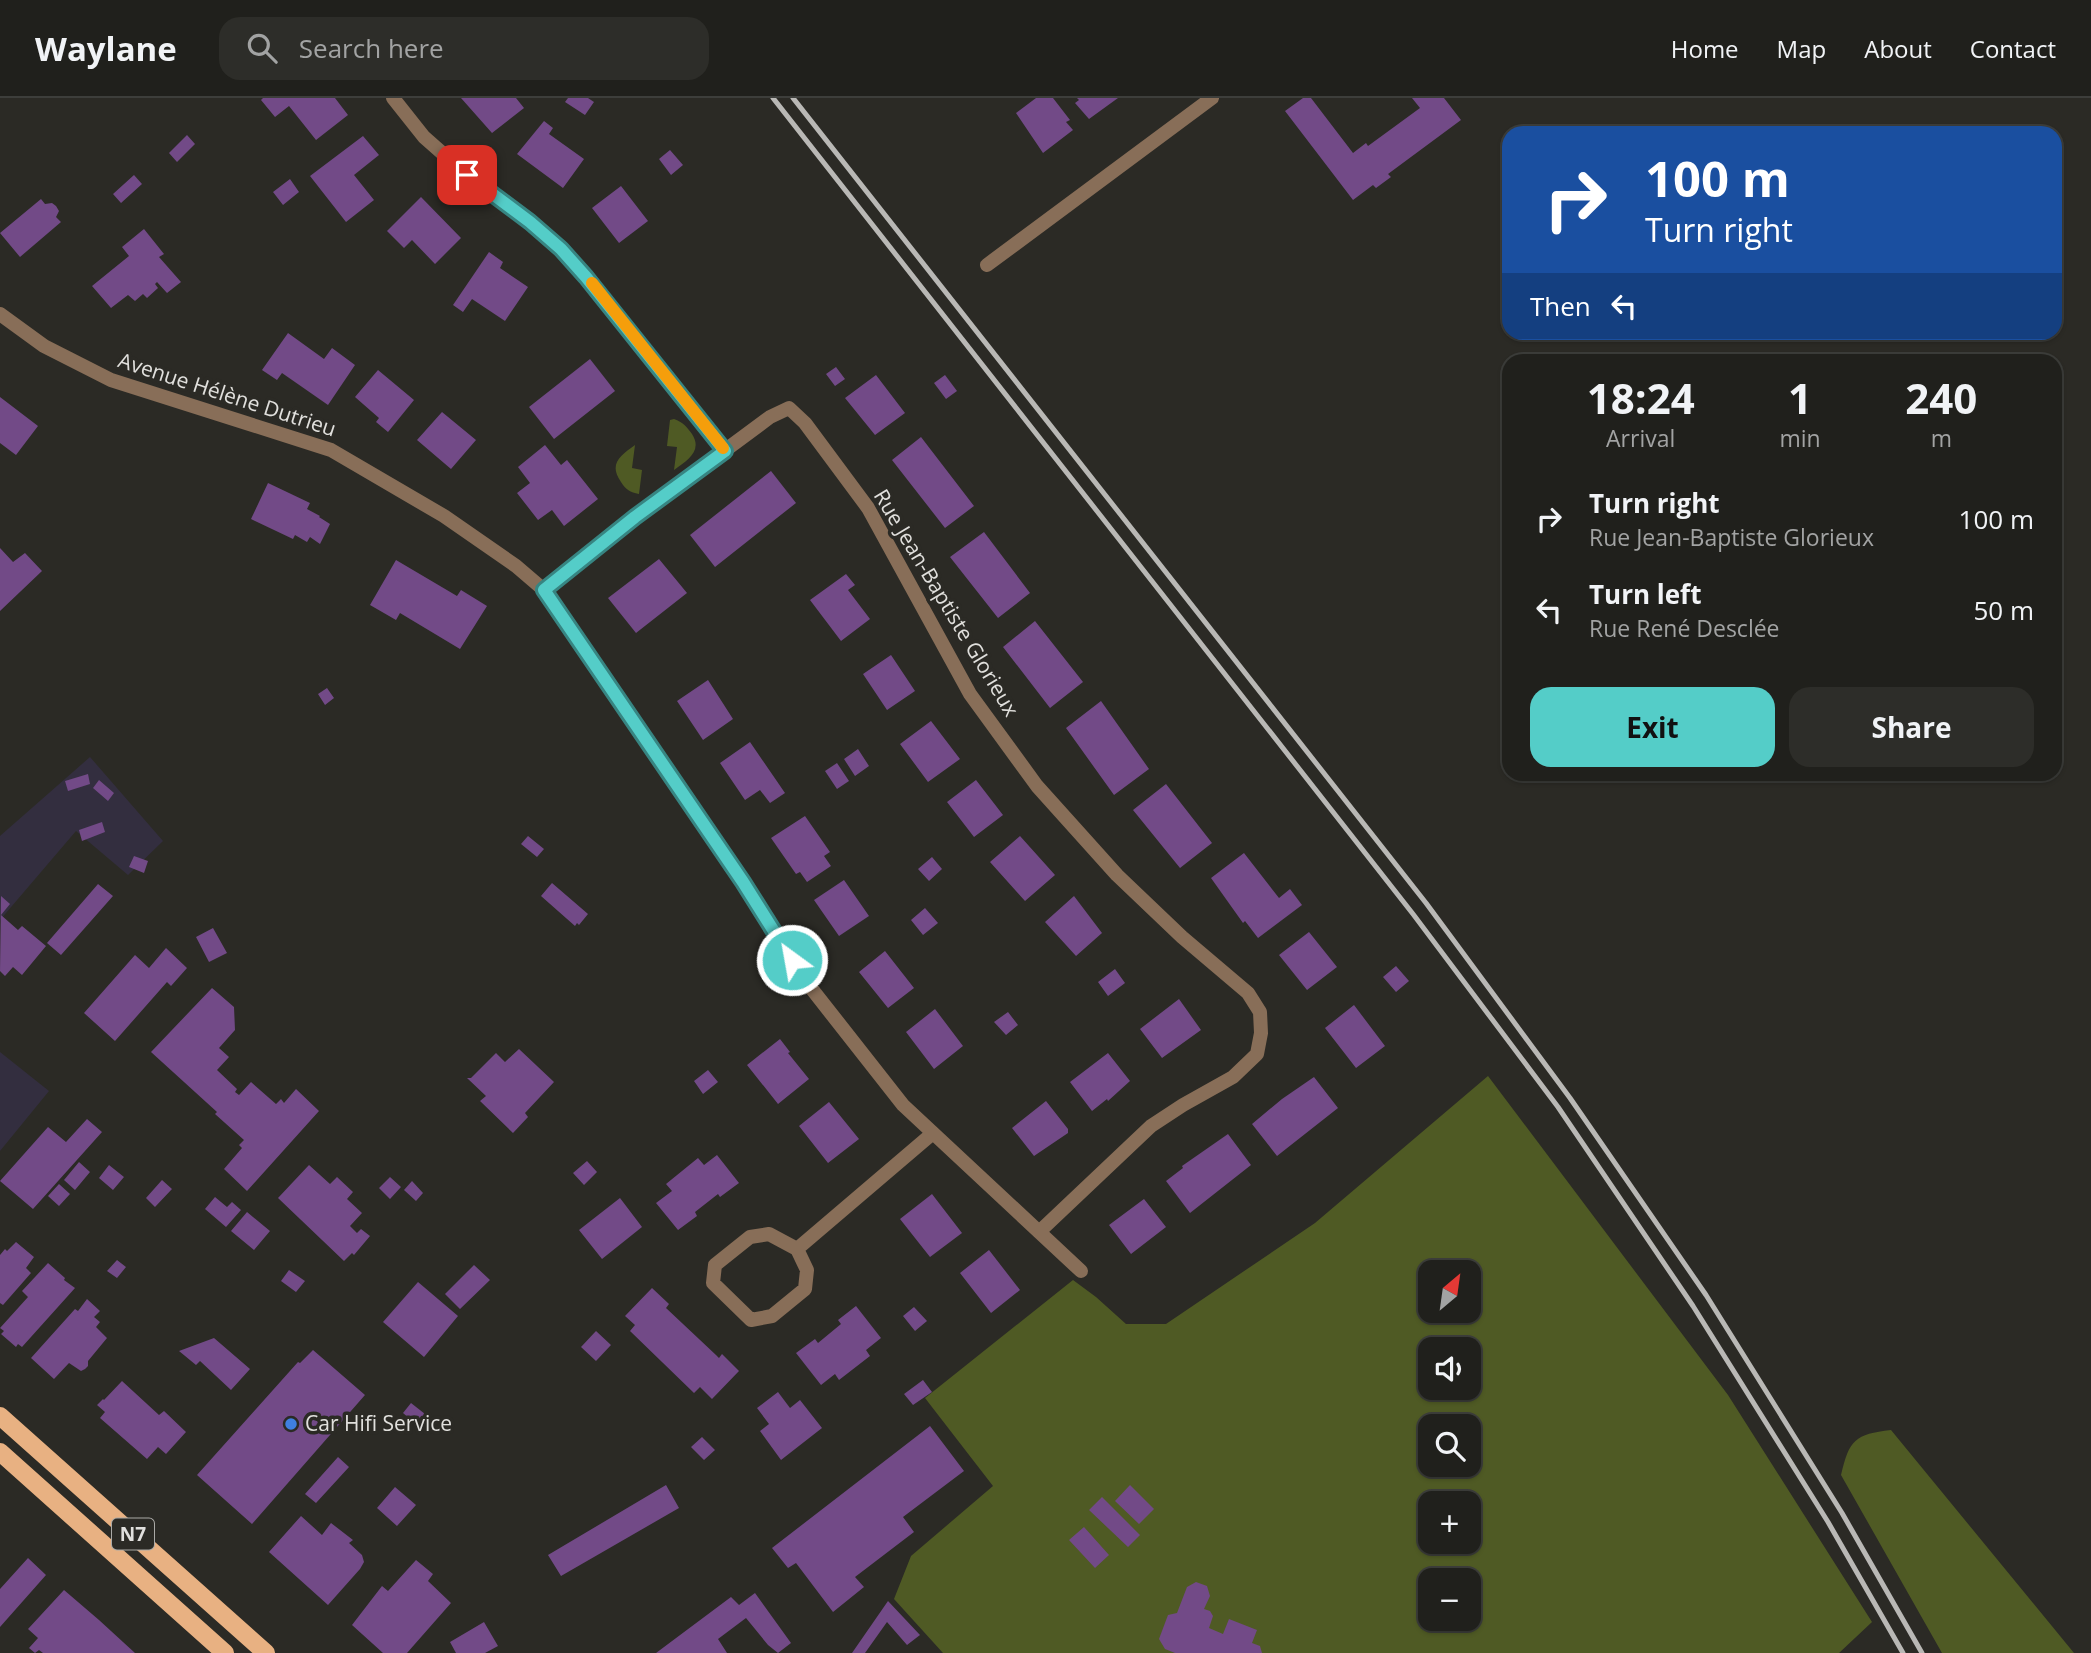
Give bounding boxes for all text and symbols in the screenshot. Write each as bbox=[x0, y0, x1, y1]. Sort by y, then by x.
search box bbox=[219, 17, 709, 80]
text: Waylane bbox=[35, 26, 177, 71]
icon: search bbox=[243, 29, 281, 67]
text: Search here bbox=[299, 30, 444, 66]
text: Home bbox=[1671, 32, 1739, 65]
text: Map bbox=[1777, 32, 1826, 65]
text: About bbox=[1864, 32, 1932, 65]
text: Contact bbox=[1970, 32, 2056, 65]
pin bbox=[437, 145, 497, 205]
text: 100 m bbox=[1645, 145, 1790, 211]
icon: right bbox=[1530, 154, 1621, 245]
icon: arrive bbox=[448, 156, 486, 194]
text: Turn right bbox=[1645, 208, 1793, 251]
icon: left bbox=[1605, 287, 1643, 325]
text: Then bbox=[1530, 288, 1591, 324]
street label: Avenue Hélène Dutrieu bbox=[115, 346, 340, 442]
text: 18:24 bbox=[1587, 369, 1695, 426]
text: 1 bbox=[1788, 369, 1812, 426]
text: 240 bbox=[1905, 369, 1977, 426]
text: Arrival bbox=[1606, 422, 1675, 454]
text: min bbox=[1779, 422, 1821, 454]
text: m bbox=[1931, 422, 1952, 454]
street label: Rue Jean-Baptiste Glorieux bbox=[868, 484, 1026, 721]
text: Turn right bbox=[1589, 485, 1720, 521]
icon: right bbox=[1530, 500, 1568, 538]
text: 100 m bbox=[1959, 501, 2034, 537]
text: Rue Jean-Baptiste Glorieux bbox=[1589, 521, 1874, 553]
text: Turn left bbox=[1589, 576, 1701, 612]
icon: left bbox=[1530, 591, 1568, 629]
text: 50 m bbox=[1973, 592, 2034, 628]
text: Rue René Desclée bbox=[1589, 612, 1780, 644]
button: Exit bbox=[1530, 687, 1775, 767]
button: Share bbox=[1789, 687, 2034, 767]
position arrow bbox=[755, 923, 829, 997]
north arrow bbox=[1418, 1260, 1480, 1323]
map controls bbox=[1418, 1260, 1481, 1631]
button: sound bbox=[1418, 1337, 1481, 1400]
place label: Car Hifi Service bbox=[305, 1409, 452, 1437]
button: search bbox=[1418, 1414, 1481, 1477]
marker: Car Hifi Service bbox=[283, 1416, 299, 1432]
button: + bbox=[1418, 1491, 1481, 1554]
road number: N7 bbox=[112, 1518, 154, 1550]
button: − bbox=[1418, 1568, 1481, 1631]

